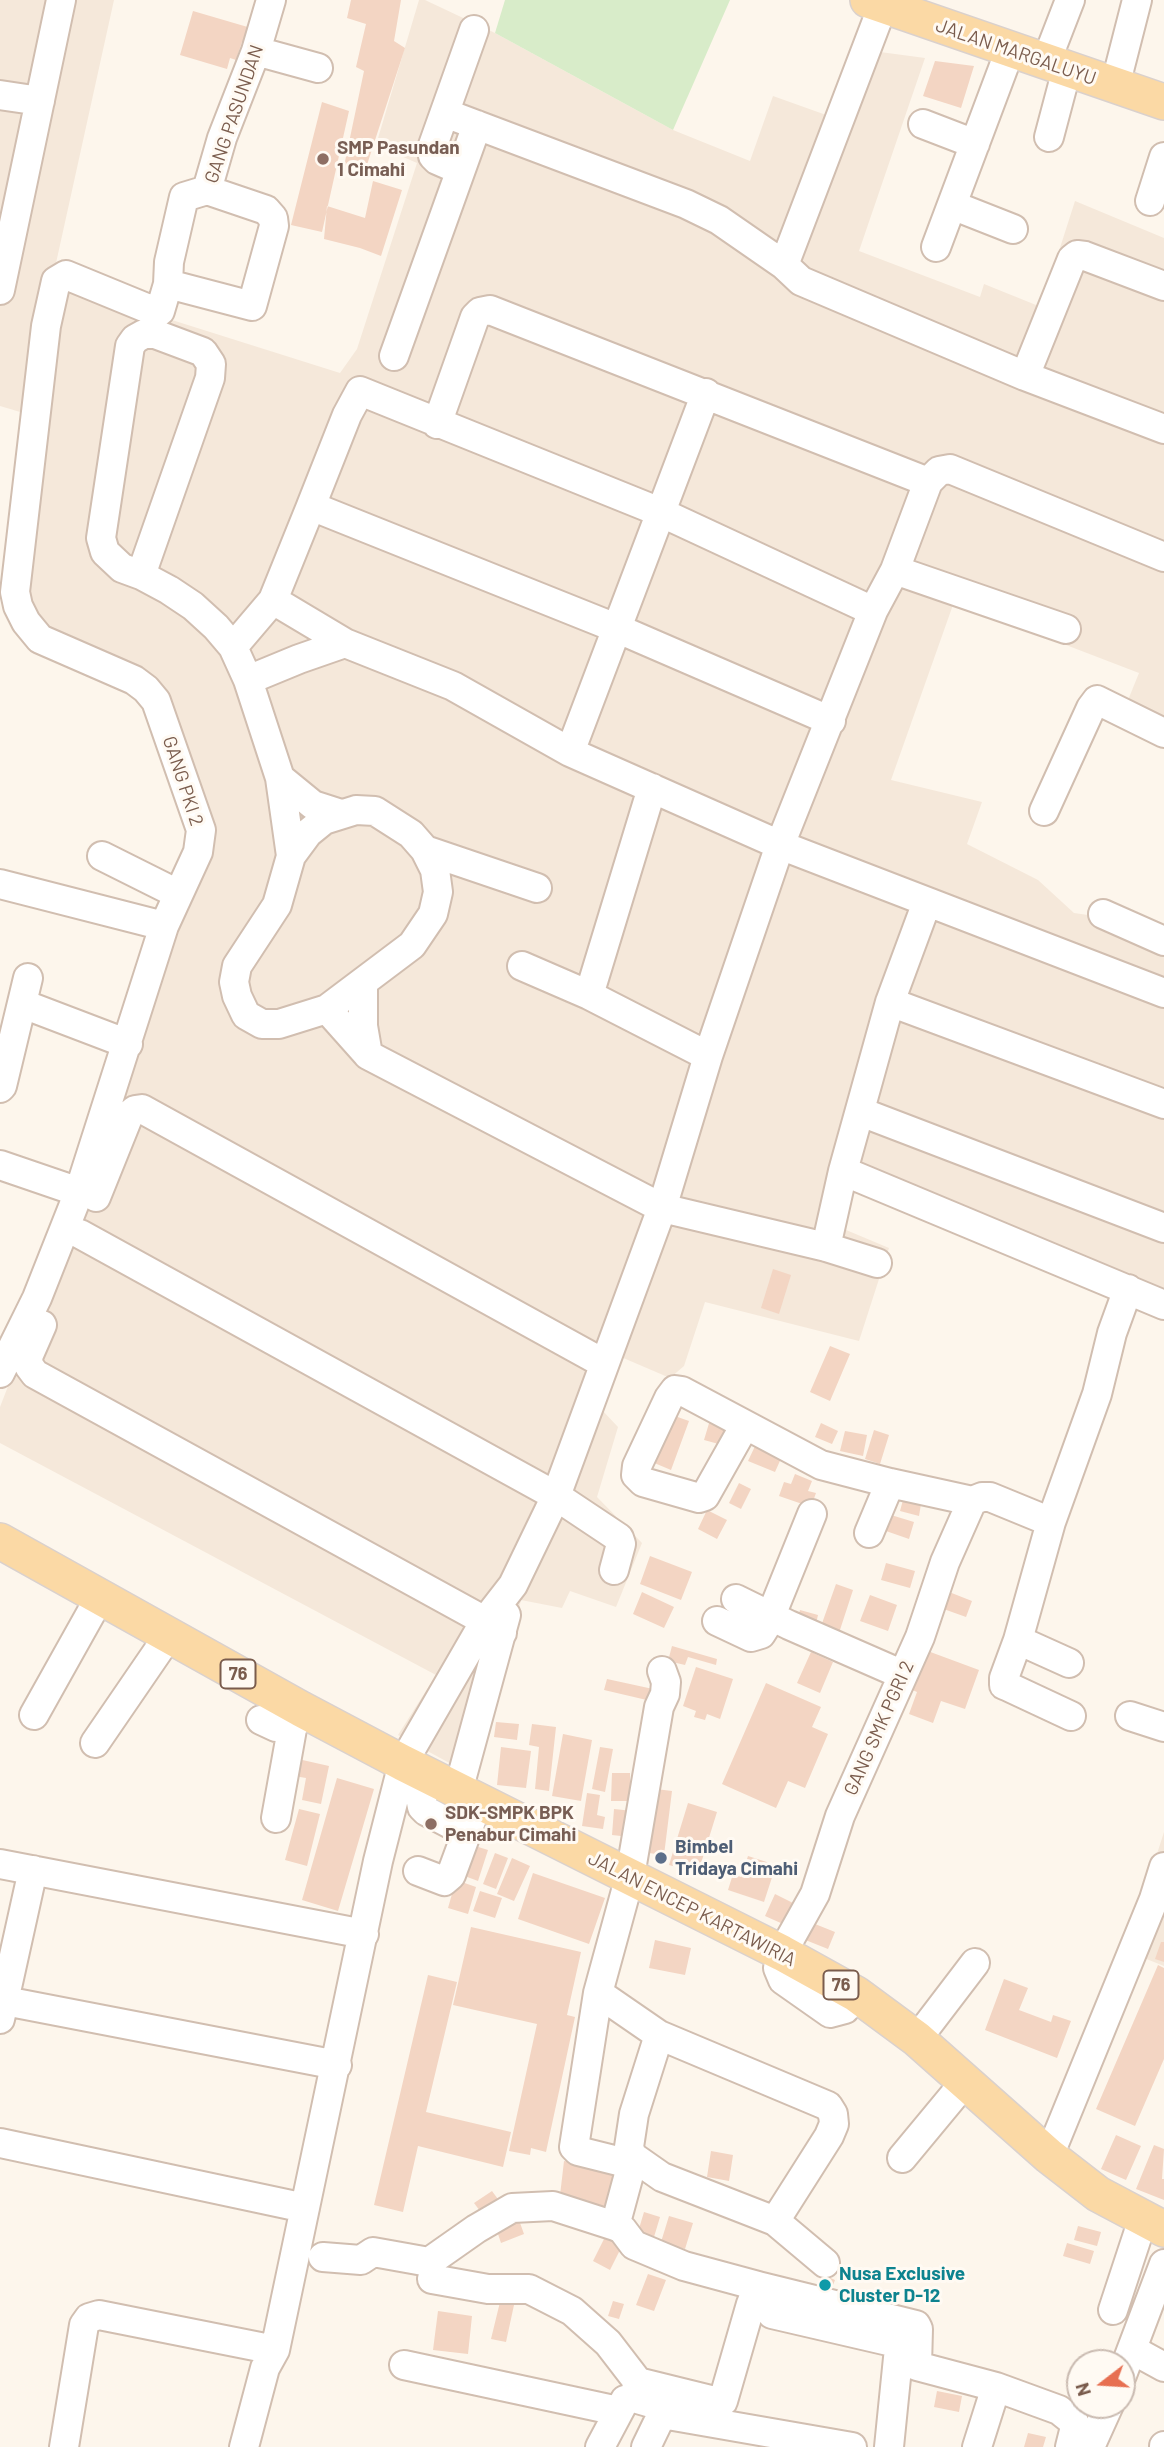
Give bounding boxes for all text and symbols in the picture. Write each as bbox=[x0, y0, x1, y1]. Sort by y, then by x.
street label: JALAN MARGALUYU bbox=[933, 14, 1099, 90]
street label: GANG PASUNDAN bbox=[200, 42, 268, 186]
place label: SMP Pasundan 1 Cimahi bbox=[337, 137, 460, 181]
marker: SMP Pasundan 1 Cimahi bbox=[315, 151, 331, 167]
street label: GANG PKI 2 bbox=[158, 733, 208, 829]
street label: GANG SMK PGRI 2 bbox=[839, 1657, 919, 1799]
road number: 76 bbox=[220, 1660, 256, 1688]
place label: SDK-SMPK BPK Penabur Cimahi bbox=[445, 1802, 576, 1846]
marker: SDK-SMPK BPK Penabur Cimahi bbox=[423, 1816, 439, 1832]
place label: Bimbel Tridaya Cimahi bbox=[675, 1836, 798, 1880]
street label: JALAN ENCEP KARTAWIRIA bbox=[584, 1847, 800, 1971]
marker: Bimbel Tridaya Cimahi bbox=[653, 1850, 669, 1866]
road number: 76 bbox=[824, 1970, 858, 1999]
place label: Nusa Exclusive Cluster D-12 bbox=[839, 2263, 965, 2307]
marker: Nusa Exclusive Cluster D-12 bbox=[817, 2277, 833, 2293]
north arrow bbox=[1066, 2349, 1136, 2419]
text: N bbox=[1070, 2380, 1095, 2399]

